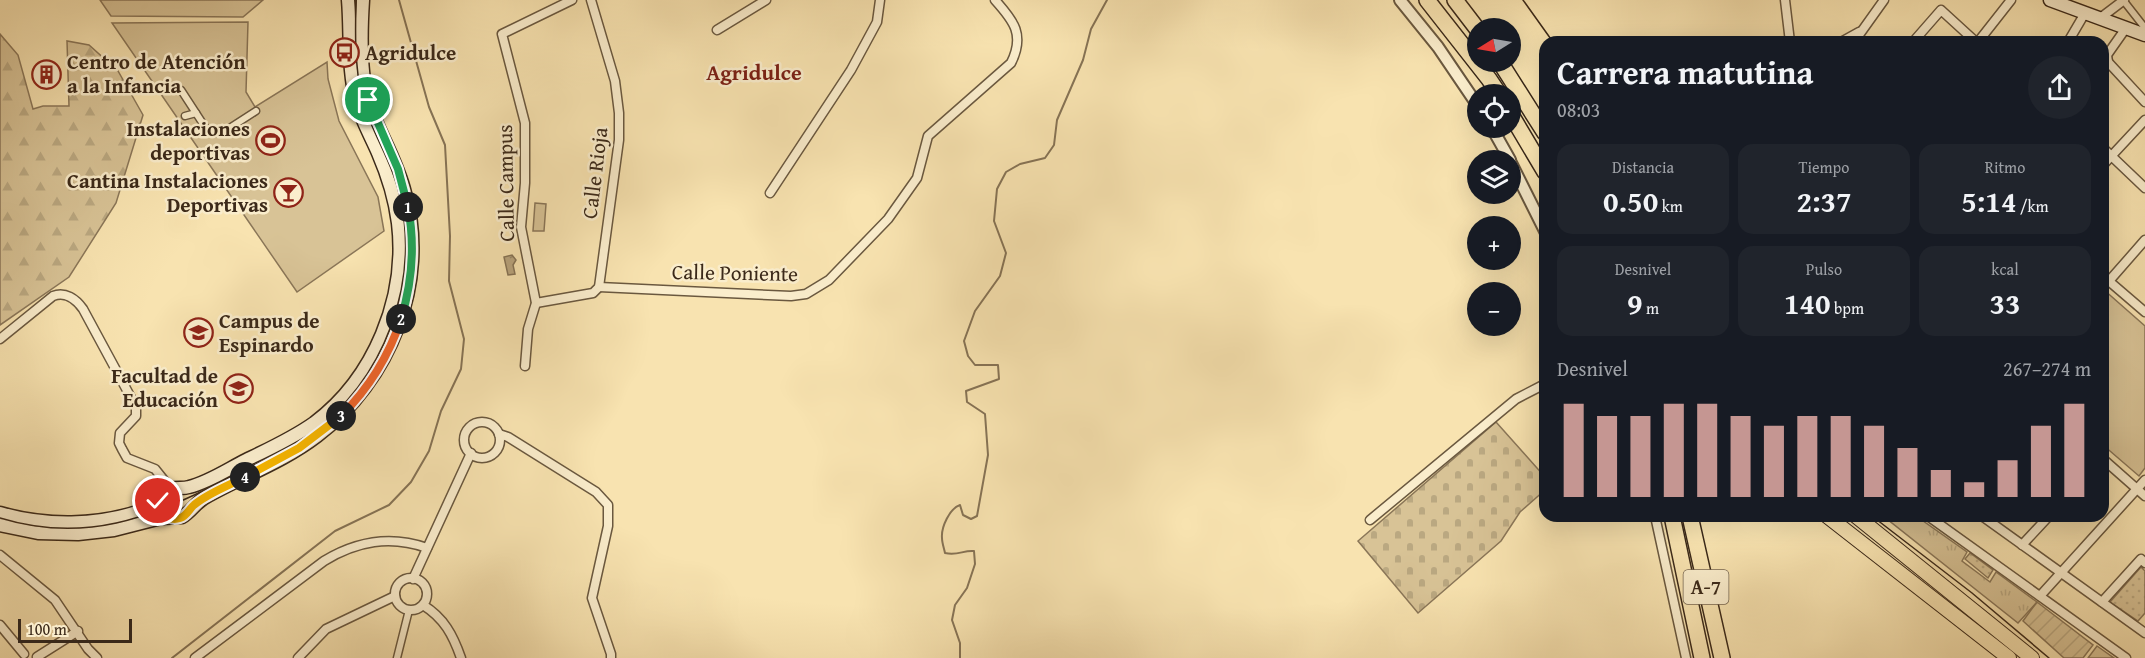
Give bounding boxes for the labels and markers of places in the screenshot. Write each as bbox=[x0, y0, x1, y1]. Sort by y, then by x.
bus stop icon: Agridulce bbox=[328, 37, 360, 69]
place label: Agridulce bbox=[365, 37, 456, 68]
place label: Centro de Atención a la Infancia bbox=[67, 46, 246, 101]
building icon: Centro de Atención a la Infancia bbox=[30, 58, 62, 90]
pin bbox=[342, 74, 393, 125]
place label: Instalaciones deportivas bbox=[126, 113, 250, 168]
sports icon: Instalaciones deportivas bbox=[255, 125, 287, 157]
place label: Cantina Instalaciones Deportivas bbox=[67, 165, 268, 220]
bar icon: Cantina Instalaciones Deportivas bbox=[273, 177, 305, 209]
pin: 1 bbox=[393, 192, 423, 222]
pin: 2 bbox=[386, 304, 416, 334]
place label: Campus de Espinardo bbox=[219, 305, 320, 360]
school or university icon: Campus de Espinardo bbox=[182, 317, 214, 349]
place label: Facultad de Educación bbox=[111, 360, 219, 415]
school or university icon: Facultad de Educación bbox=[223, 372, 255, 404]
pin: 3 bbox=[326, 401, 356, 431]
pin: 4 bbox=[230, 462, 260, 492]
pin bbox=[132, 475, 183, 526]

